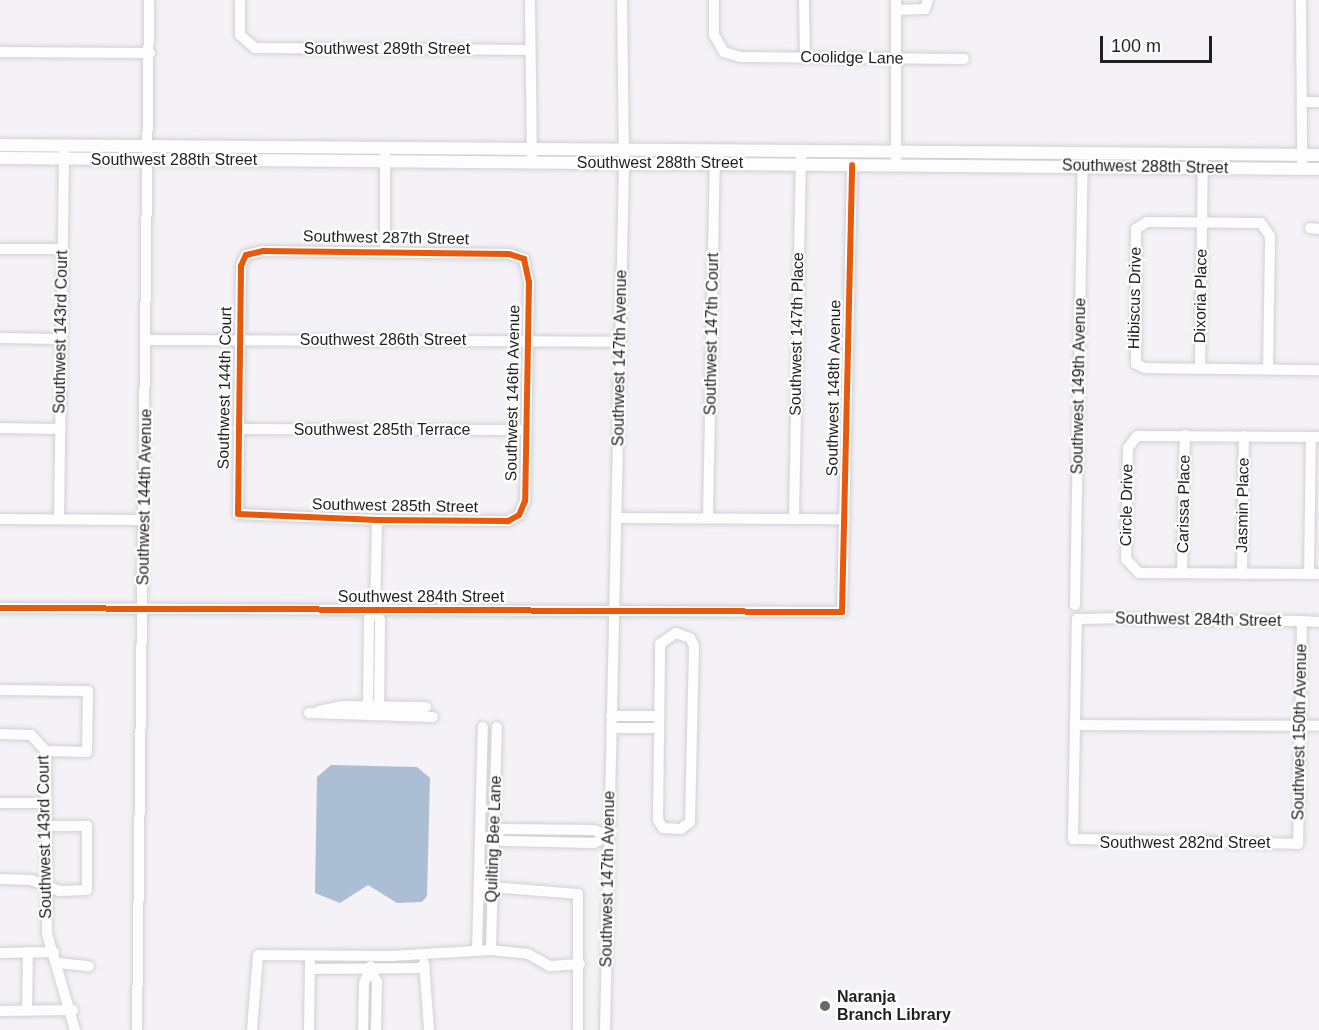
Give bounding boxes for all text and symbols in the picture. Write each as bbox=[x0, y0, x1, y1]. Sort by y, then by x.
scale bar bbox=[1103, 24, 1216, 62]
text: 100 m bbox=[1111, 36, 1161, 56]
street label: Southwest 289th Street bbox=[304, 39, 470, 59]
street label: Coolidge Lane bbox=[800, 48, 904, 68]
street label: Southwest 288th Street bbox=[91, 150, 257, 170]
street label: Southwest 288th Street bbox=[577, 153, 743, 173]
street label: Southwest 288th Street bbox=[1062, 156, 1228, 178]
street label: Southwest 287th Street bbox=[303, 227, 469, 249]
street label: Hibiscus Drive bbox=[1125, 247, 1145, 349]
street label: Dixoria Place bbox=[1191, 249, 1211, 343]
street label: Southwest 143rd Court bbox=[50, 250, 72, 414]
street label: Southwest 147th Court bbox=[701, 252, 723, 416]
street label: Southwest 147th Place bbox=[786, 252, 808, 416]
street label: Southwest 147th Avenue bbox=[609, 269, 631, 447]
street label: Southwest 149th Avenue bbox=[1068, 297, 1090, 475]
street label: Southwest 148th Avenue bbox=[823, 299, 845, 477]
street label: Southwest 146th Avenue bbox=[502, 304, 524, 482]
street label: Southwest 144th Court bbox=[214, 306, 236, 470]
street label: Southwest 286th Street bbox=[300, 330, 466, 350]
street label: Southwest 144th Avenue bbox=[134, 408, 156, 586]
street label: Southwest 285th Terrace bbox=[294, 420, 470, 440]
street label: Carissa Place bbox=[1174, 454, 1194, 554]
street label: Jasmin Place bbox=[1233, 457, 1253, 553]
street label: Circle Drive bbox=[1117, 464, 1137, 546]
street label: Southwest 285th Street bbox=[312, 495, 478, 517]
street label: Southwest 284th Street bbox=[338, 587, 504, 607]
street label: Southwest 284th Street bbox=[1115, 609, 1281, 631]
street label: Southwest 150th Avenue bbox=[1289, 643, 1311, 821]
street label: Southwest 143rd Court bbox=[34, 755, 56, 919]
street label: Quilting Bee Lane bbox=[482, 775, 506, 903]
street label: Southwest 147th Avenue bbox=[597, 790, 619, 968]
street label: Southwest 282nd Street bbox=[1100, 833, 1270, 853]
place label: Naranja Branch Library bbox=[837, 987, 951, 1025]
marker: Naranja Branch Library bbox=[818, 999, 832, 1013]

